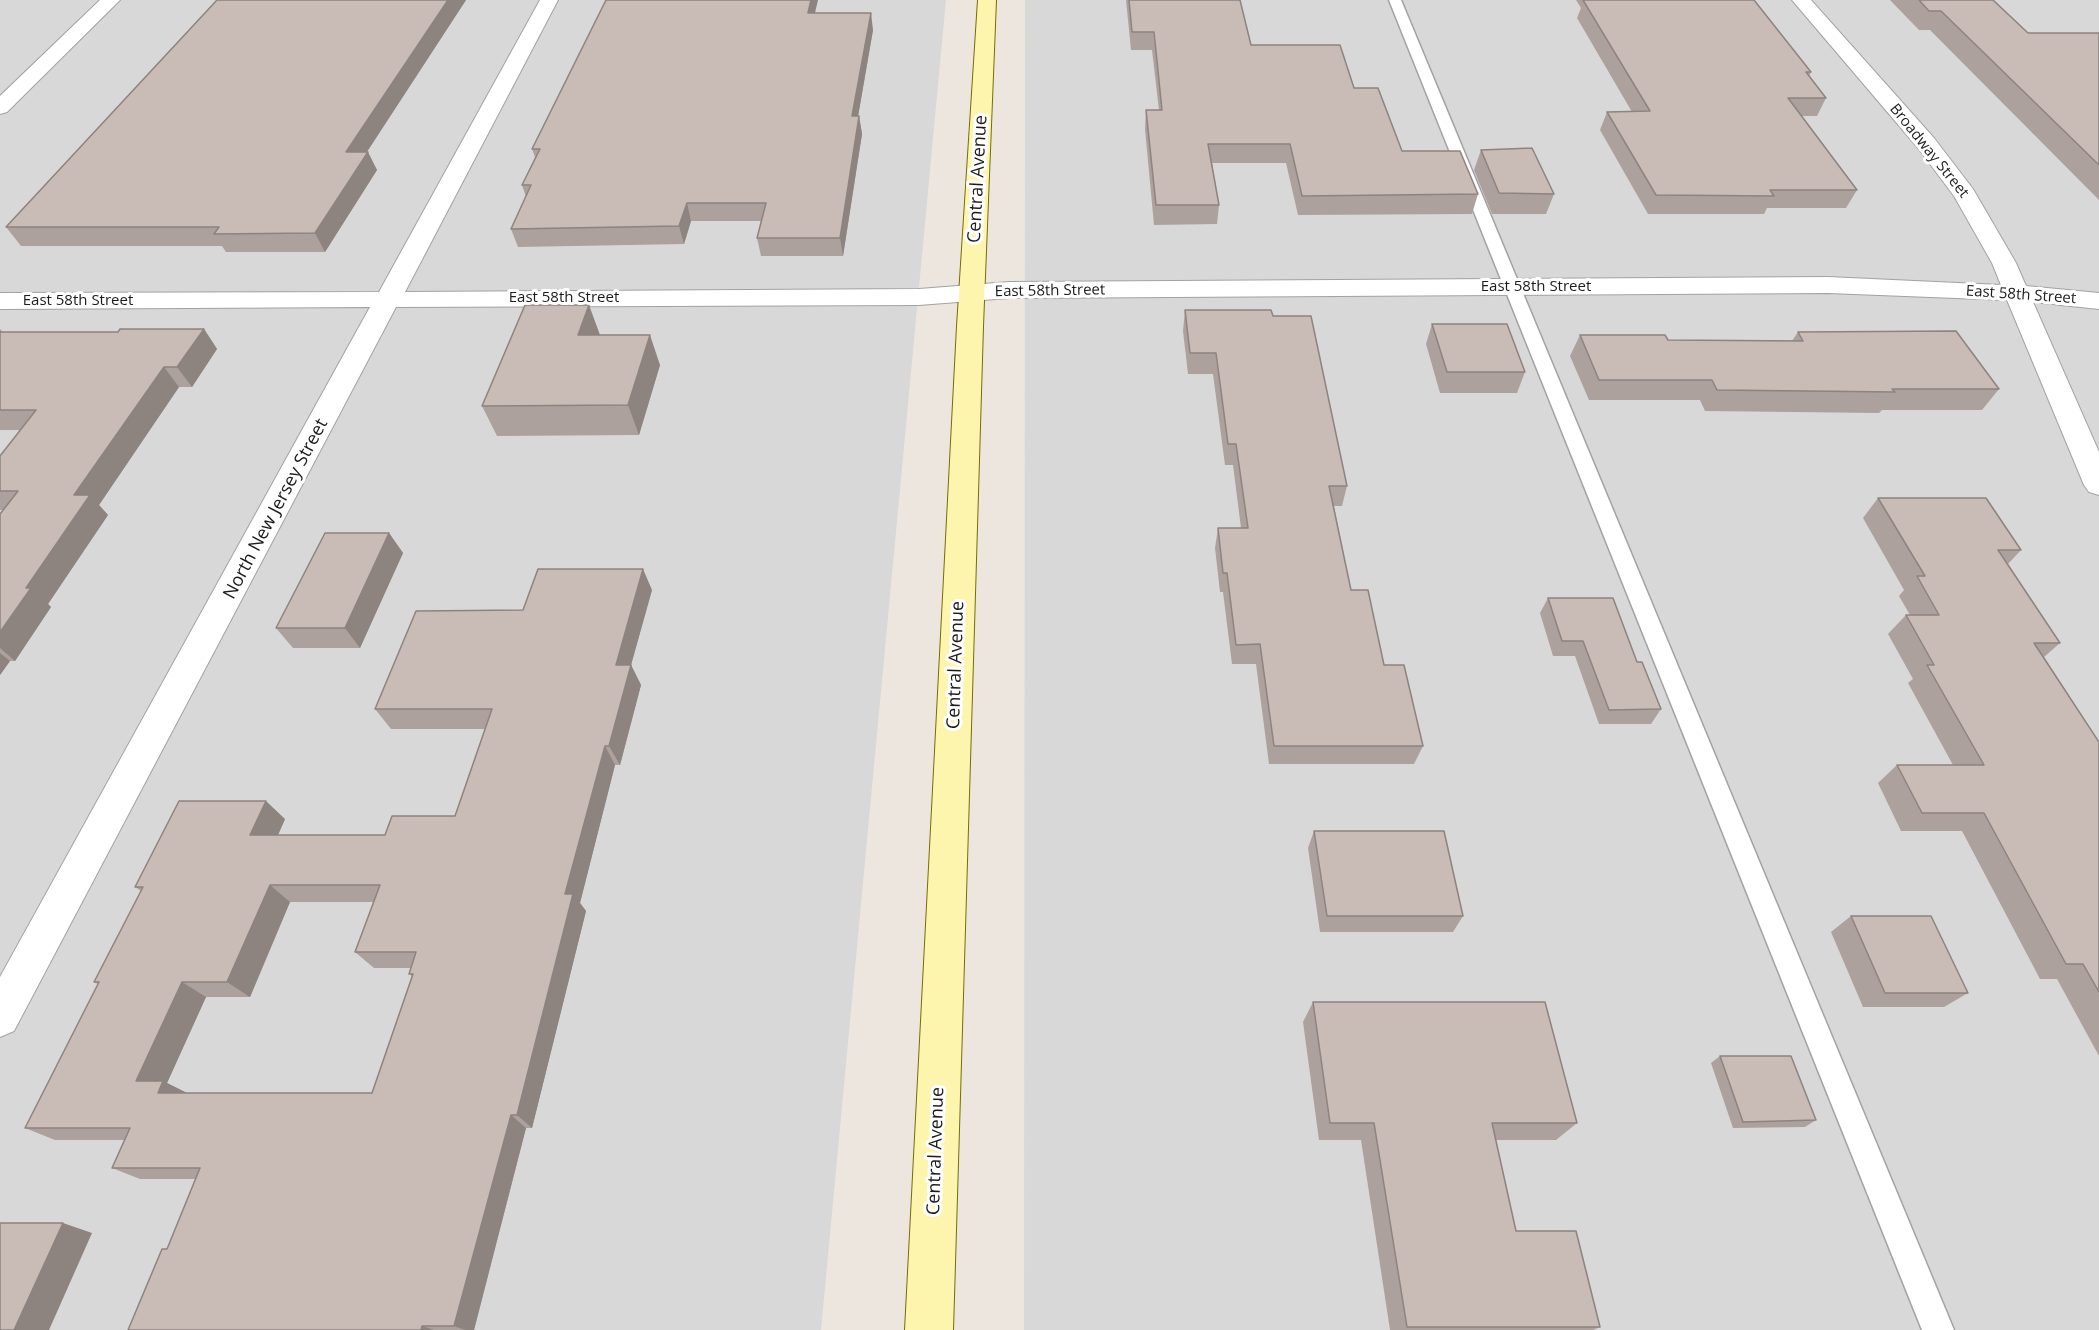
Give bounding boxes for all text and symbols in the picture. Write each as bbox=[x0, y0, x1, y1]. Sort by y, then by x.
street label: Broadway Street bbox=[1886, 100, 1972, 202]
street label: Central Avenue bbox=[964, 114, 992, 244]
street label: East 58th Street bbox=[1481, 278, 1591, 296]
street label: East 58th Street bbox=[995, 281, 1105, 301]
street label: East 58th Street bbox=[1965, 282, 2077, 308]
street label: East 58th Street bbox=[509, 289, 619, 307]
street label: East 58th Street bbox=[23, 292, 133, 310]
street label: North New Jersey Street bbox=[219, 415, 333, 603]
street label: Central Avenue bbox=[943, 601, 969, 729]
street label: Central Avenue bbox=[923, 1087, 949, 1215]

